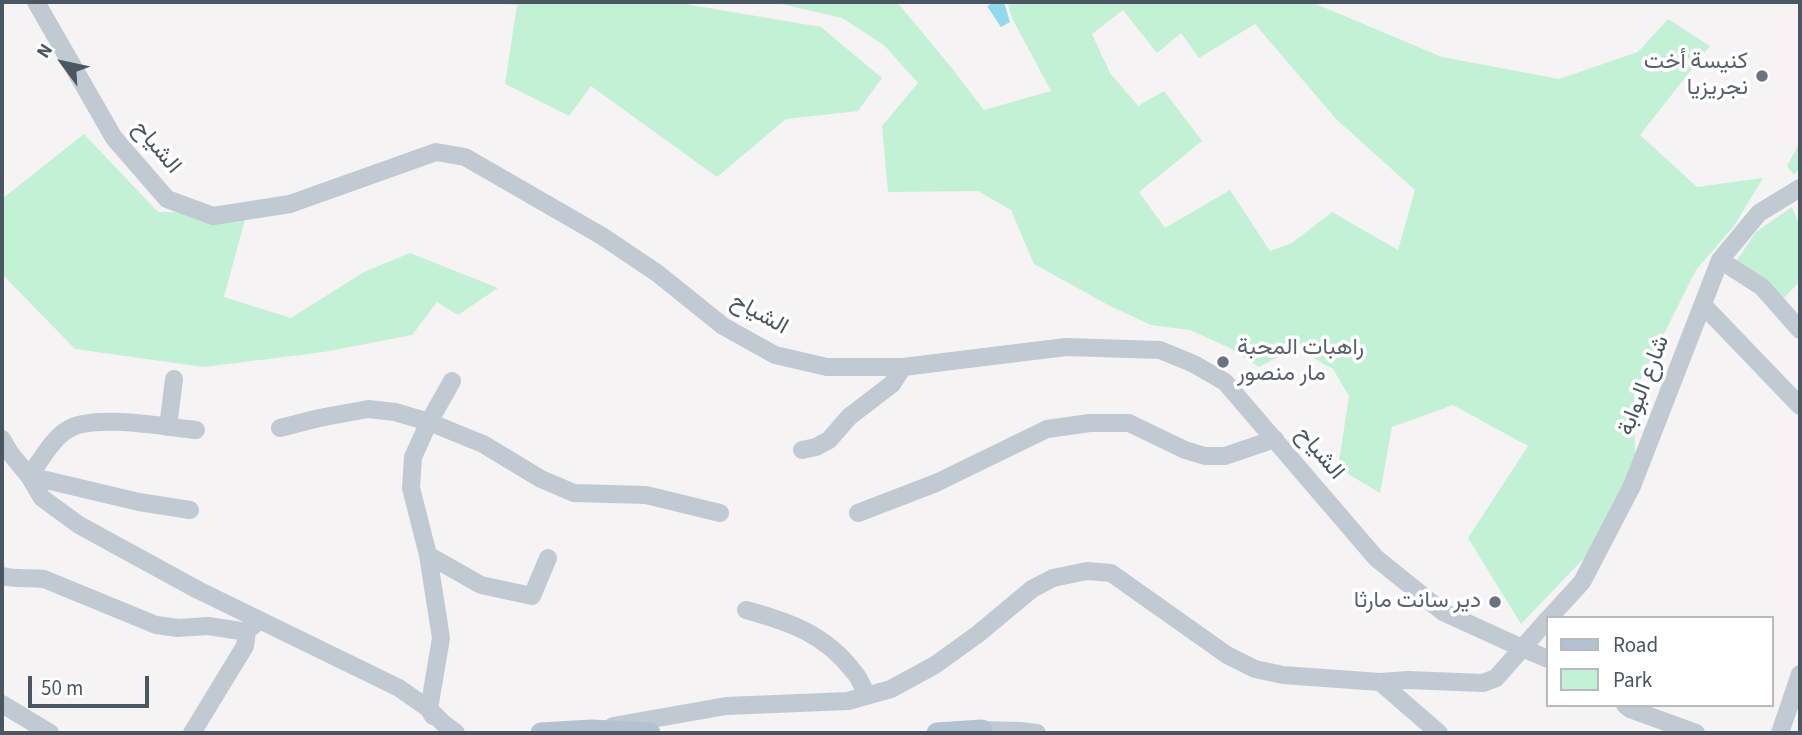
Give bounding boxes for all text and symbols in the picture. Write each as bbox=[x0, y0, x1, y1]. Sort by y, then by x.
north arrow bbox=[28, 28, 98, 98]
text: N bbox=[30, 39, 60, 64]
place label: كنيسة أخت نجريزيا bbox=[1644, 49, 1748, 103]
marker: كنيسة أخت نجريزيا bbox=[1754, 68, 1770, 84]
street label: الشياح bbox=[126, 116, 186, 180]
street label: الشياح bbox=[726, 288, 792, 342]
street label: شارع البوابة bbox=[1613, 332, 1677, 440]
place label: راهبات المحبة مار منصور bbox=[1237, 335, 1364, 389]
marker: راهبات المحبة مار منصور bbox=[1215, 354, 1231, 370]
street label: الشياح bbox=[1289, 422, 1349, 486]
place label: دير سانت مارثا bbox=[1354, 588, 1481, 616]
marker: دير سانت مارثا bbox=[1487, 594, 1503, 610]
legend bbox=[1546, 616, 1774, 707]
text: Road bbox=[1613, 630, 1658, 660]
scale bar bbox=[32, 662, 152, 706]
text: Park bbox=[1613, 665, 1652, 695]
text: 50 m bbox=[41, 673, 83, 703]

